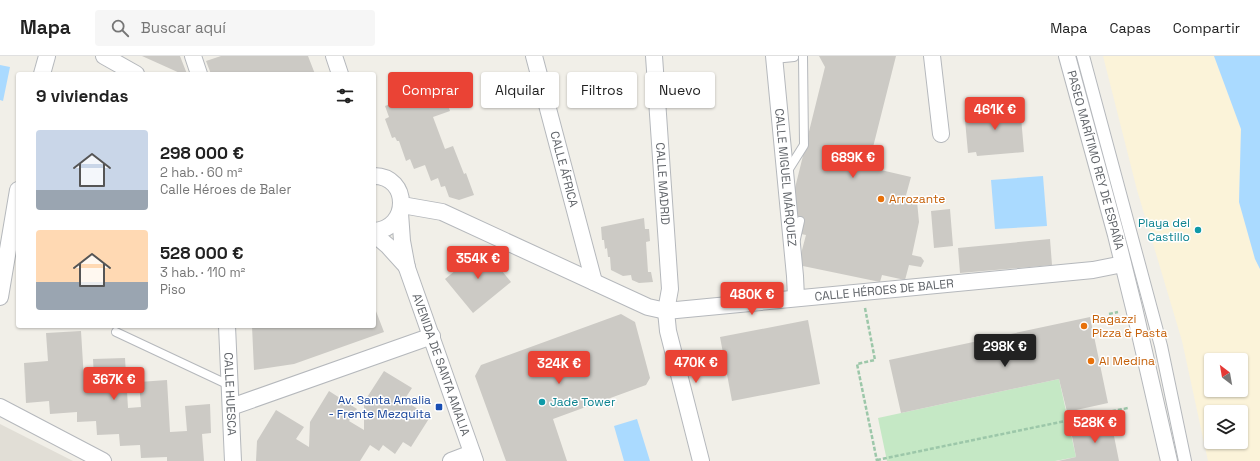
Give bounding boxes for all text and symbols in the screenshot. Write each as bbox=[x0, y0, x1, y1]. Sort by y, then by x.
search box bbox=[95, 10, 375, 46]
text: Mapa bbox=[20, 15, 71, 40]
icon: search bbox=[109, 17, 131, 39]
text: Buscar aquí bbox=[141, 18, 226, 37]
text: Mapa bbox=[1050, 19, 1087, 37]
text: Capas bbox=[1109, 19, 1151, 37]
text: Compartir bbox=[1173, 19, 1240, 37]
street label: PASEO MARÍTIMO REY DE ESPAÑA bbox=[1063, 69, 1128, 252]
chip: Comprar bbox=[388, 72, 473, 108]
chip: Alquilar bbox=[481, 72, 559, 108]
chip: Filtros bbox=[567, 72, 637, 108]
chip: Nuevo bbox=[645, 72, 715, 108]
text: 9 viviendas bbox=[36, 85, 128, 107]
icon: filters bbox=[334, 85, 356, 107]
pin: 461K € bbox=[962, 97, 1028, 131]
text: 461K € bbox=[974, 101, 1016, 118]
street label: CALLE MIGUEL MÁRQUEZ bbox=[771, 108, 800, 247]
street label: CALLE ÁFRICA bbox=[546, 129, 582, 209]
text: 298 000 € bbox=[160, 142, 244, 164]
street label: CALLE MADRID bbox=[652, 142, 674, 225]
pin: 689K € bbox=[820, 145, 886, 179]
icon: home bbox=[68, 146, 116, 194]
text: 689K € bbox=[831, 149, 875, 166]
text: 2 hab. · 60 m² bbox=[160, 164, 242, 181]
text: Calle Héroes de Baler bbox=[160, 181, 291, 198]
place label: Arrozante bbox=[889, 191, 945, 207]
marker: Arrozante bbox=[876, 194, 886, 204]
place label: Playa del Castillo bbox=[1138, 215, 1190, 245]
marker: Playa del Castillo bbox=[1193, 225, 1203, 235]
text: 528 000 € bbox=[160, 242, 244, 264]
icon: home bbox=[68, 246, 116, 294]
pin: 354K € bbox=[445, 246, 511, 280]
text: 354K € bbox=[456, 250, 500, 267]
text: 3 hab. · 110 m² bbox=[160, 264, 245, 281]
street label: CALLE HÉROES DE BALER bbox=[814, 275, 954, 305]
text: Piso bbox=[160, 281, 186, 298]
pin: 480K € bbox=[719, 282, 785, 316]
text: 480K € bbox=[730, 286, 774, 303]
street label: AVENIDA DE SANTA AMALIA bbox=[409, 291, 474, 439]
place label: Ragazzi Pizza & Pasta bbox=[1092, 311, 1168, 341]
marker: Ragazzi Pizza & Pasta bbox=[1079, 321, 1089, 331]
pin: 298K € bbox=[972, 334, 1038, 368]
text: 298K € bbox=[983, 338, 1027, 355]
pin: 470K € bbox=[663, 350, 729, 384]
pin: 324K € bbox=[526, 351, 592, 385]
street label: CALLE HUESCA bbox=[220, 352, 240, 436]
place label: Al Medina bbox=[1099, 353, 1155, 369]
north arrow bbox=[1204, 353, 1248, 397]
map controls bbox=[1204, 353, 1248, 449]
text: 470K € bbox=[674, 354, 718, 371]
text: 324K € bbox=[537, 355, 581, 372]
marker: Al Medina bbox=[1086, 356, 1096, 366]
pin: 367K € bbox=[81, 367, 147, 401]
text: 367K € bbox=[92, 371, 136, 388]
place label: Av. Santa Amalia - Frente Mezquita bbox=[329, 392, 431, 422]
place label: Jade Tower bbox=[550, 394, 616, 410]
marker: Jade Tower bbox=[537, 397, 547, 407]
marker: Av. Santa Amalia - Frente Mezquita bbox=[434, 402, 444, 412]
button: layers bbox=[1204, 405, 1248, 449]
pin: 528K € bbox=[1062, 410, 1128, 444]
text: 528K € bbox=[1073, 414, 1117, 431]

